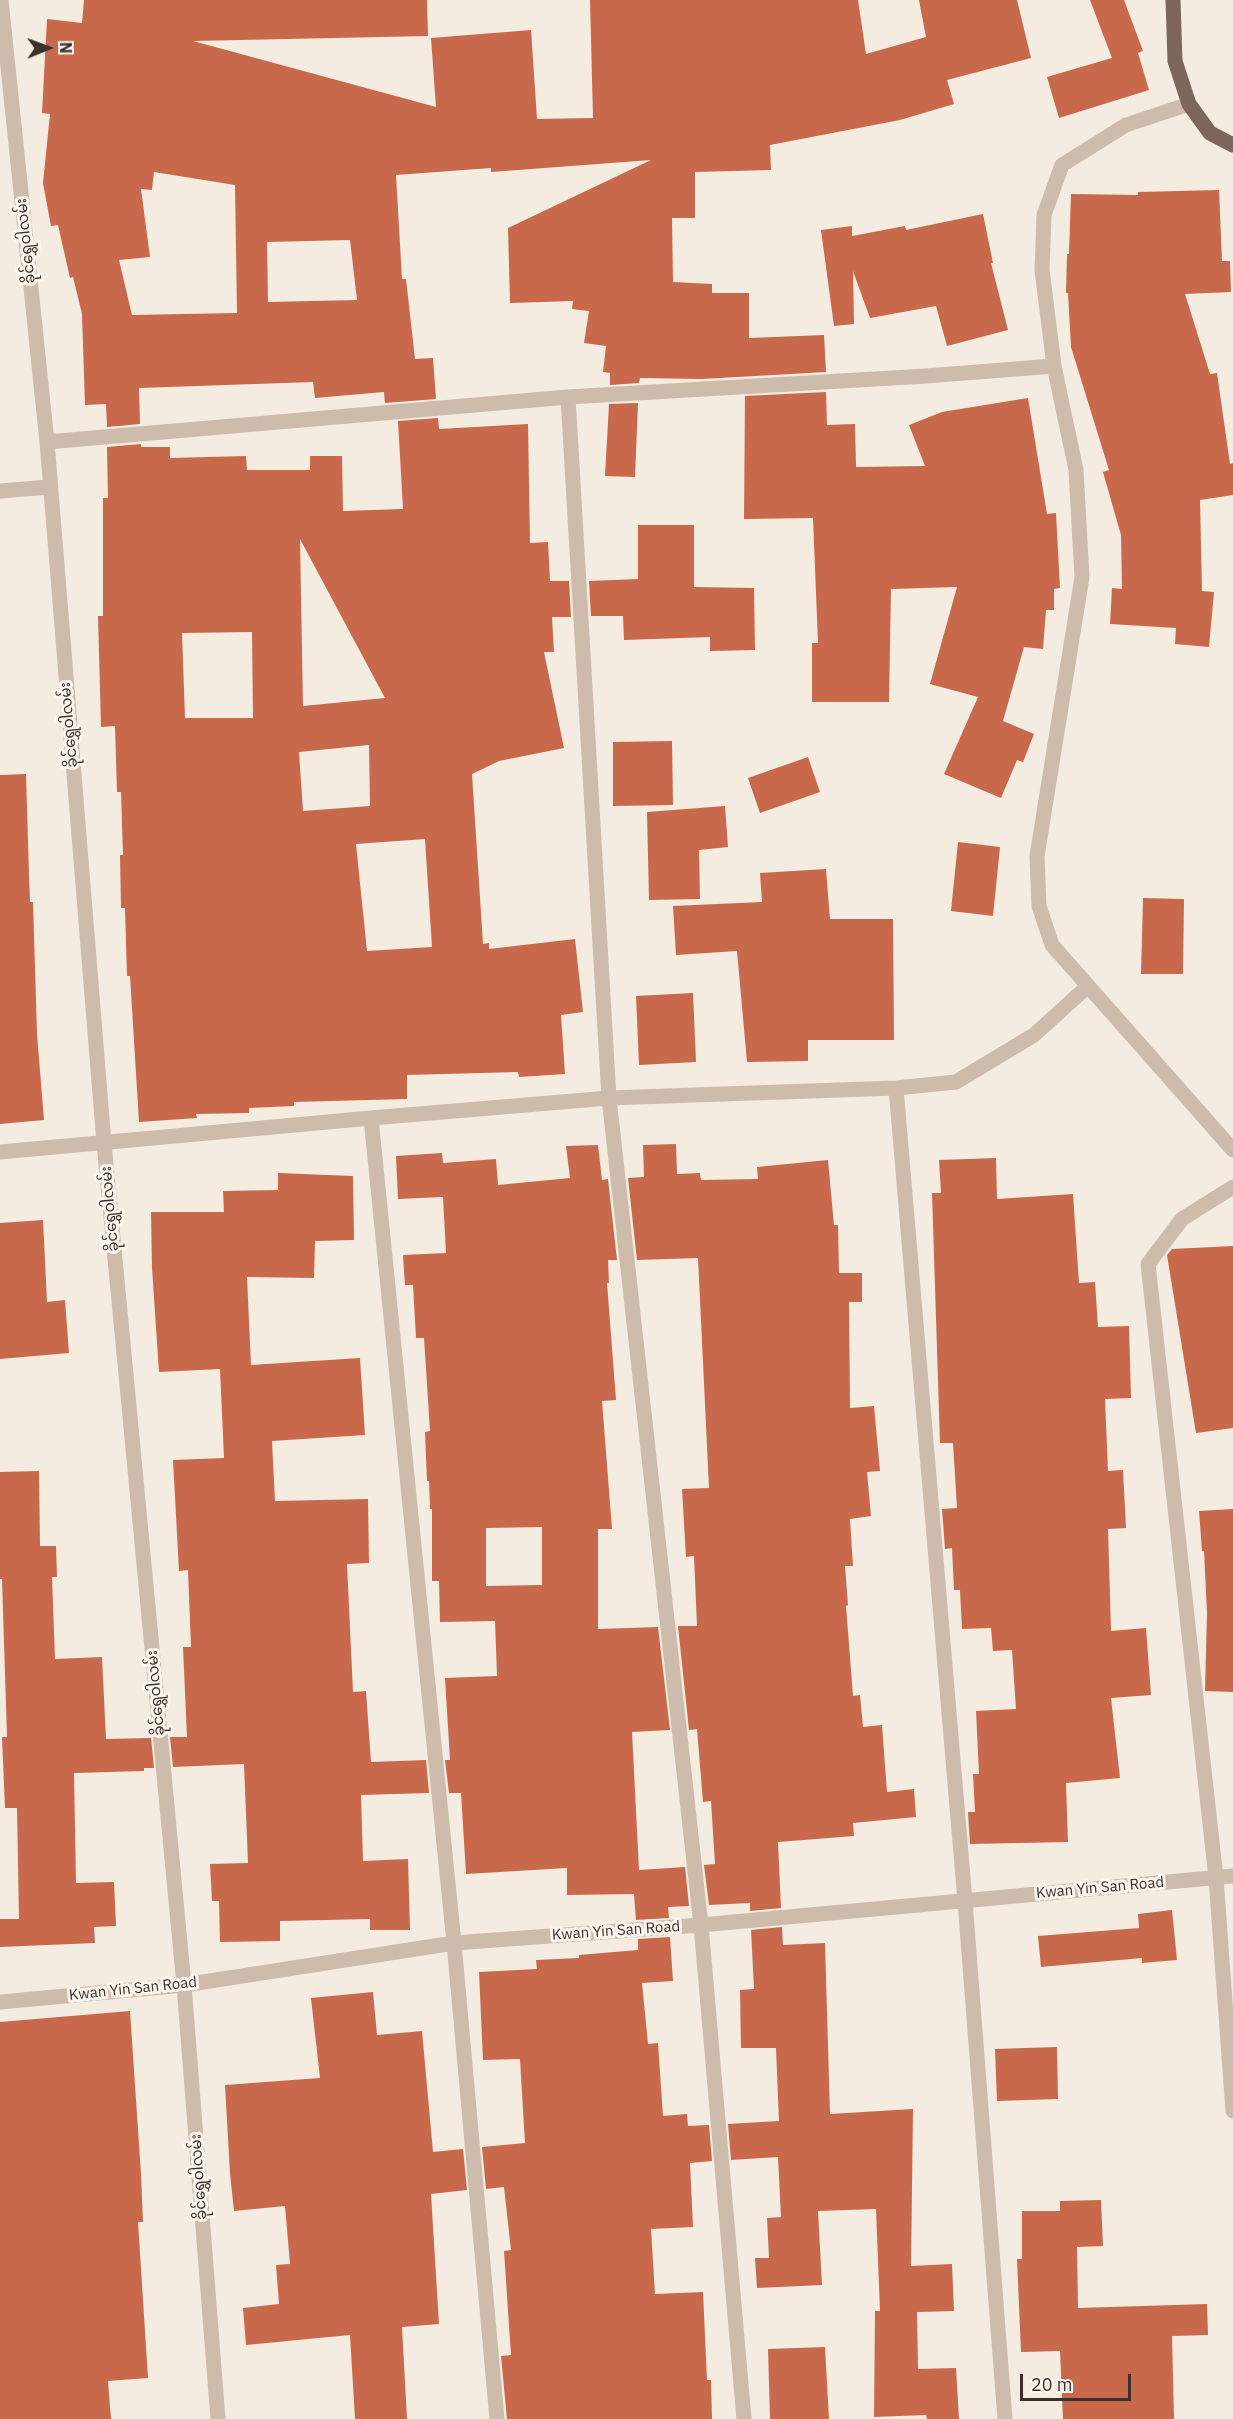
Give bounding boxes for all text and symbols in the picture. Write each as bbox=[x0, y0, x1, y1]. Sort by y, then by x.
north arrow bbox=[18, 18, 78, 78]
text: N bbox=[56, 42, 76, 54]
street label: ခိုင်ရွှေဝါလမ်း bbox=[13, 197, 39, 285]
street label: ခိုင်ရွှေဝါလမ်း bbox=[56, 681, 82, 769]
street label: ခိုင်ရွှေဝါလမ်း bbox=[97, 1165, 123, 1253]
street label: ခိုင်ရွှေဝါလမ်း bbox=[143, 1649, 169, 1737]
street label: Kwan Yin San Road bbox=[1035, 1873, 1165, 1903]
street label: Kwan Yin San Road bbox=[551, 1918, 681, 1944]
street label: Kwan Yin San Road bbox=[68, 1973, 198, 2005]
street label: ခိုင်ရွှေဝါလမ်း bbox=[187, 2134, 211, 2220]
scale bar bbox=[1023, 2362, 1134, 2400]
text: 20 m bbox=[1031, 2373, 1073, 2396]

